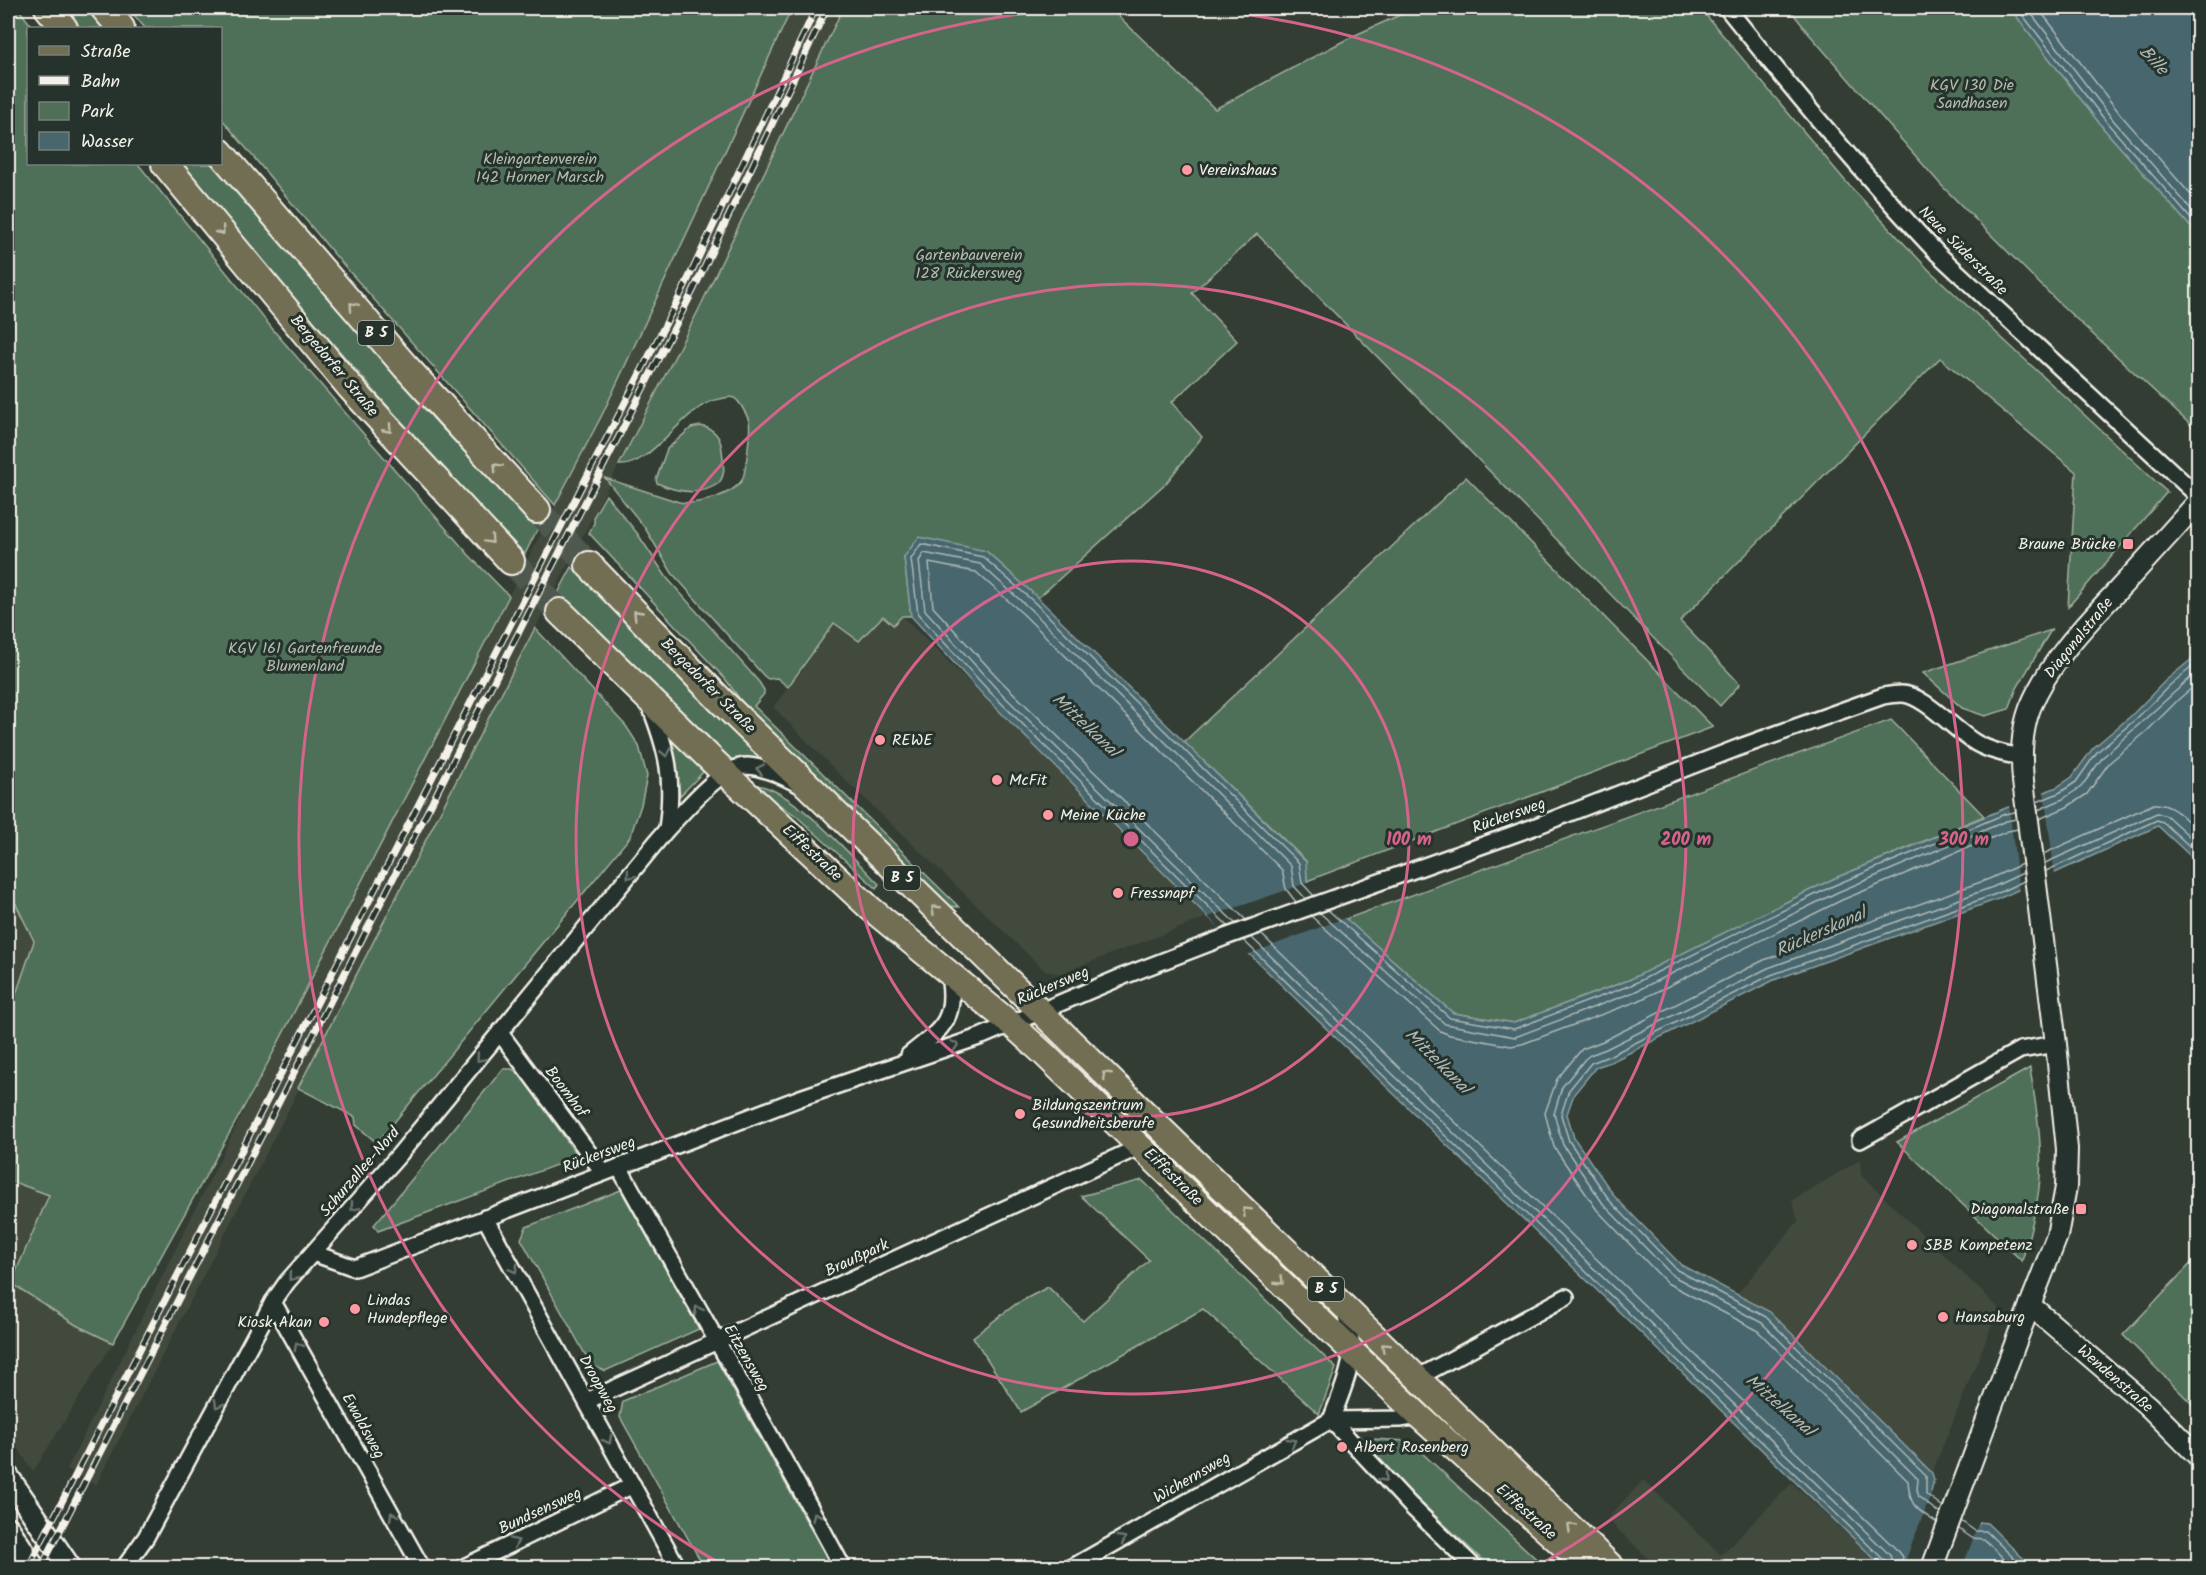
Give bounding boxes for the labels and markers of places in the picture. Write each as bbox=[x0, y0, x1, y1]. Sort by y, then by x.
place label: Vereinshaus bbox=[1199, 158, 1277, 183]
marker: Vereinshaus bbox=[1180, 163, 1194, 177]
place label: Braune Brücke bbox=[2018, 532, 2116, 557]
marker: Braune Brücke bbox=[2121, 537, 2135, 551]
place label: REWE bbox=[892, 728, 933, 753]
marker: REWE bbox=[873, 733, 887, 747]
place label: McFit bbox=[1009, 768, 1048, 793]
marker: McFit bbox=[990, 773, 1004, 787]
place label: Meine Küche bbox=[1060, 803, 1146, 828]
marker: Meine Küche bbox=[1041, 808, 1055, 822]
centre of rings bbox=[1121, 829, 1141, 849]
place label: Fressnapf bbox=[1130, 881, 1196, 906]
marker: Fressnapf bbox=[1111, 886, 1125, 900]
place label: Bildungszentrum Gesundheitsberufe bbox=[1032, 1093, 1154, 1136]
marker: Bildungszentrum Gesundheitsberufe bbox=[1013, 1107, 1027, 1121]
place label: Diagonalstraße bbox=[1970, 1197, 2069, 1222]
marker: Diagonalstraße bbox=[2074, 1202, 2088, 1216]
place label: SBB Kompetenz bbox=[1924, 1233, 2033, 1258]
marker: SBB Kompetenz bbox=[1905, 1238, 1919, 1252]
place label: Lindas Hundepflege bbox=[367, 1288, 447, 1331]
marker: Lindas Hundepflege bbox=[348, 1302, 362, 1316]
place label: Hansaburg bbox=[1955, 1305, 2025, 1330]
place label: Kiosk Akan bbox=[237, 1310, 312, 1335]
marker: Hansaburg bbox=[1936, 1310, 1950, 1324]
marker: Kiosk Akan bbox=[317, 1315, 331, 1329]
place label: Albert Rosenberg bbox=[1354, 1435, 1469, 1460]
marker: Albert Rosenberg bbox=[1335, 1440, 1349, 1454]

